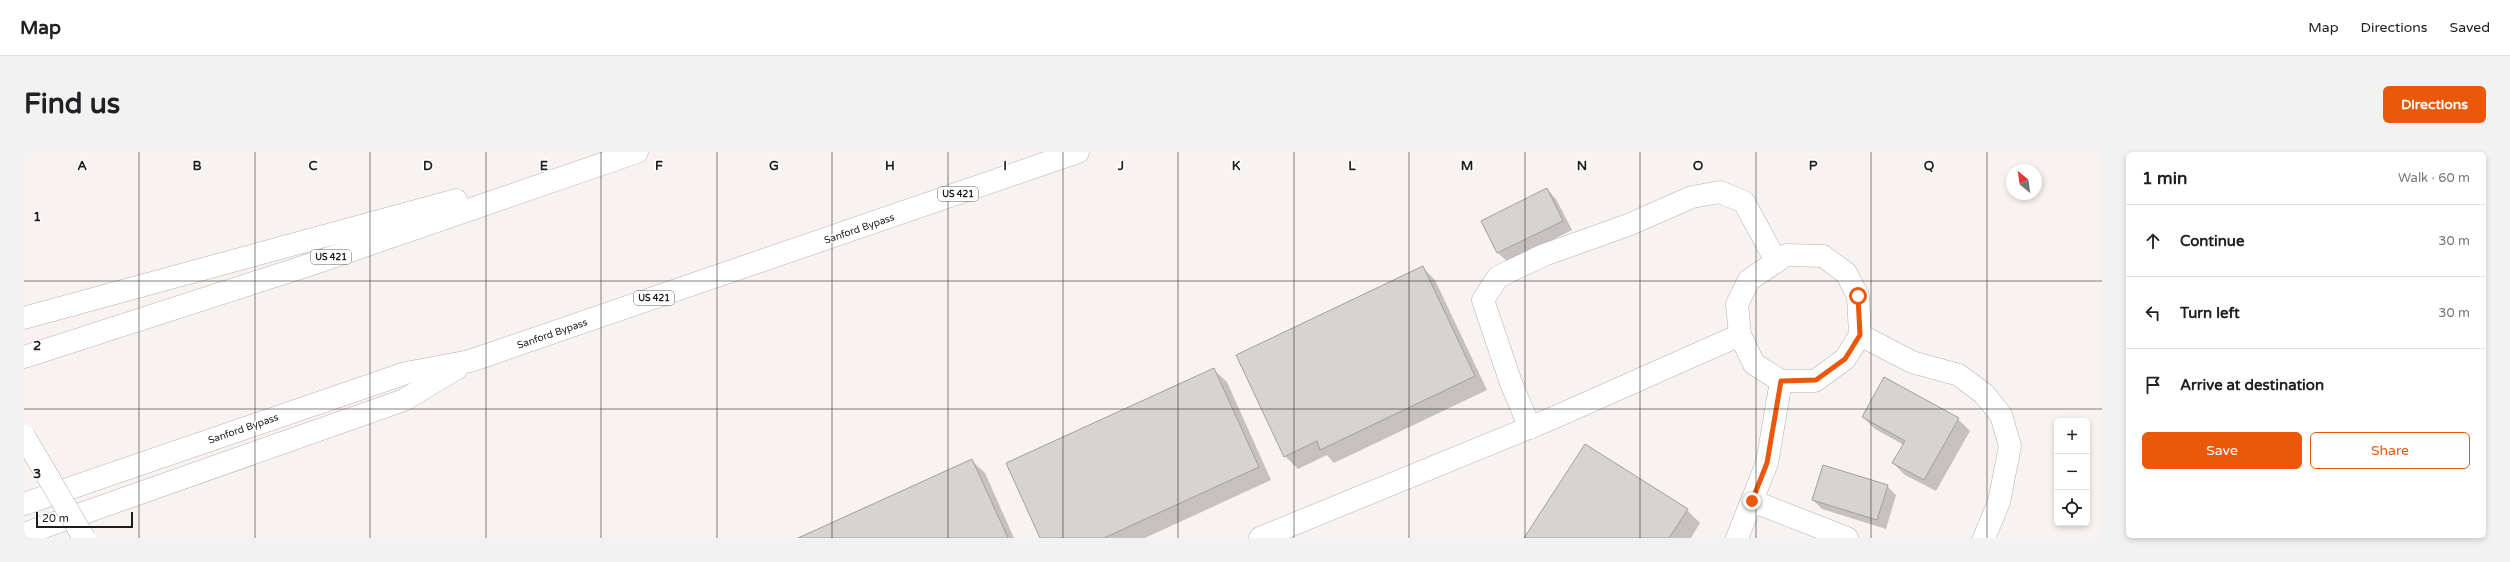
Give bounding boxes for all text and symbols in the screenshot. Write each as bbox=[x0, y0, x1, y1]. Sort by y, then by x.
text: Map bbox=[20, 17, 61, 39]
text: Map bbox=[2308, 19, 2339, 36]
text: Directions bbox=[2361, 19, 2428, 36]
text: Saved bbox=[2450, 19, 2490, 36]
button: Directions bbox=[2383, 86, 2486, 123]
text: Find us bbox=[24, 87, 120, 121]
text: A bbox=[77, 158, 87, 174]
text: B bbox=[192, 158, 202, 174]
text: C bbox=[308, 158, 318, 174]
text: D bbox=[423, 158, 433, 174]
text: E bbox=[540, 158, 548, 174]
text: F bbox=[655, 158, 663, 174]
text: G bbox=[769, 158, 779, 174]
text: H bbox=[885, 158, 895, 174]
text: I bbox=[1003, 158, 1007, 174]
text: J bbox=[1117, 158, 1124, 174]
text: K bbox=[1232, 158, 1241, 174]
text: L bbox=[1348, 158, 1356, 174]
text: M bbox=[1461, 158, 1473, 174]
text: N bbox=[1577, 158, 1587, 174]
text: O bbox=[1693, 158, 1704, 174]
text: P bbox=[1809, 158, 1818, 174]
text: Q bbox=[1924, 158, 1935, 174]
north arrow bbox=[2006, 164, 2042, 200]
text: 1 min bbox=[2142, 168, 2187, 189]
text: Walk · 60 m bbox=[2398, 170, 2470, 186]
road number: US 421 bbox=[938, 187, 978, 201]
text: 1 bbox=[33, 209, 41, 225]
street label: Sanford Bypass bbox=[823, 211, 896, 247]
icon: ahead bbox=[2142, 230, 2164, 252]
text: Continue bbox=[2180, 232, 2244, 250]
text: 30 m bbox=[2438, 233, 2470, 249]
road number: US 421 bbox=[311, 250, 351, 264]
route start bbox=[1849, 287, 1867, 305]
road number: US 421 bbox=[634, 291, 674, 305]
icon: left bbox=[2142, 302, 2164, 324]
text: Turn left bbox=[2180, 304, 2240, 322]
text: 30 m bbox=[2438, 305, 2470, 321]
street label: Sanford Bypass bbox=[516, 316, 589, 352]
text: 2 bbox=[33, 338, 41, 354]
icon: arrive bbox=[2142, 374, 2164, 396]
text: Arrive at destination bbox=[2180, 376, 2324, 394]
street label: Sanford Bypass bbox=[207, 411, 280, 447]
map controls bbox=[2054, 418, 2090, 526]
button: + bbox=[2054, 418, 2090, 454]
button: Save bbox=[2142, 432, 2302, 469]
button: Share bbox=[2310, 432, 2470, 469]
button: − bbox=[2054, 454, 2090, 490]
text: 3 bbox=[33, 466, 41, 482]
button: locate bbox=[2054, 490, 2090, 526]
route end bbox=[1743, 492, 1761, 510]
scale bar bbox=[36, 510, 133, 529]
text: 20 m bbox=[42, 512, 69, 525]

